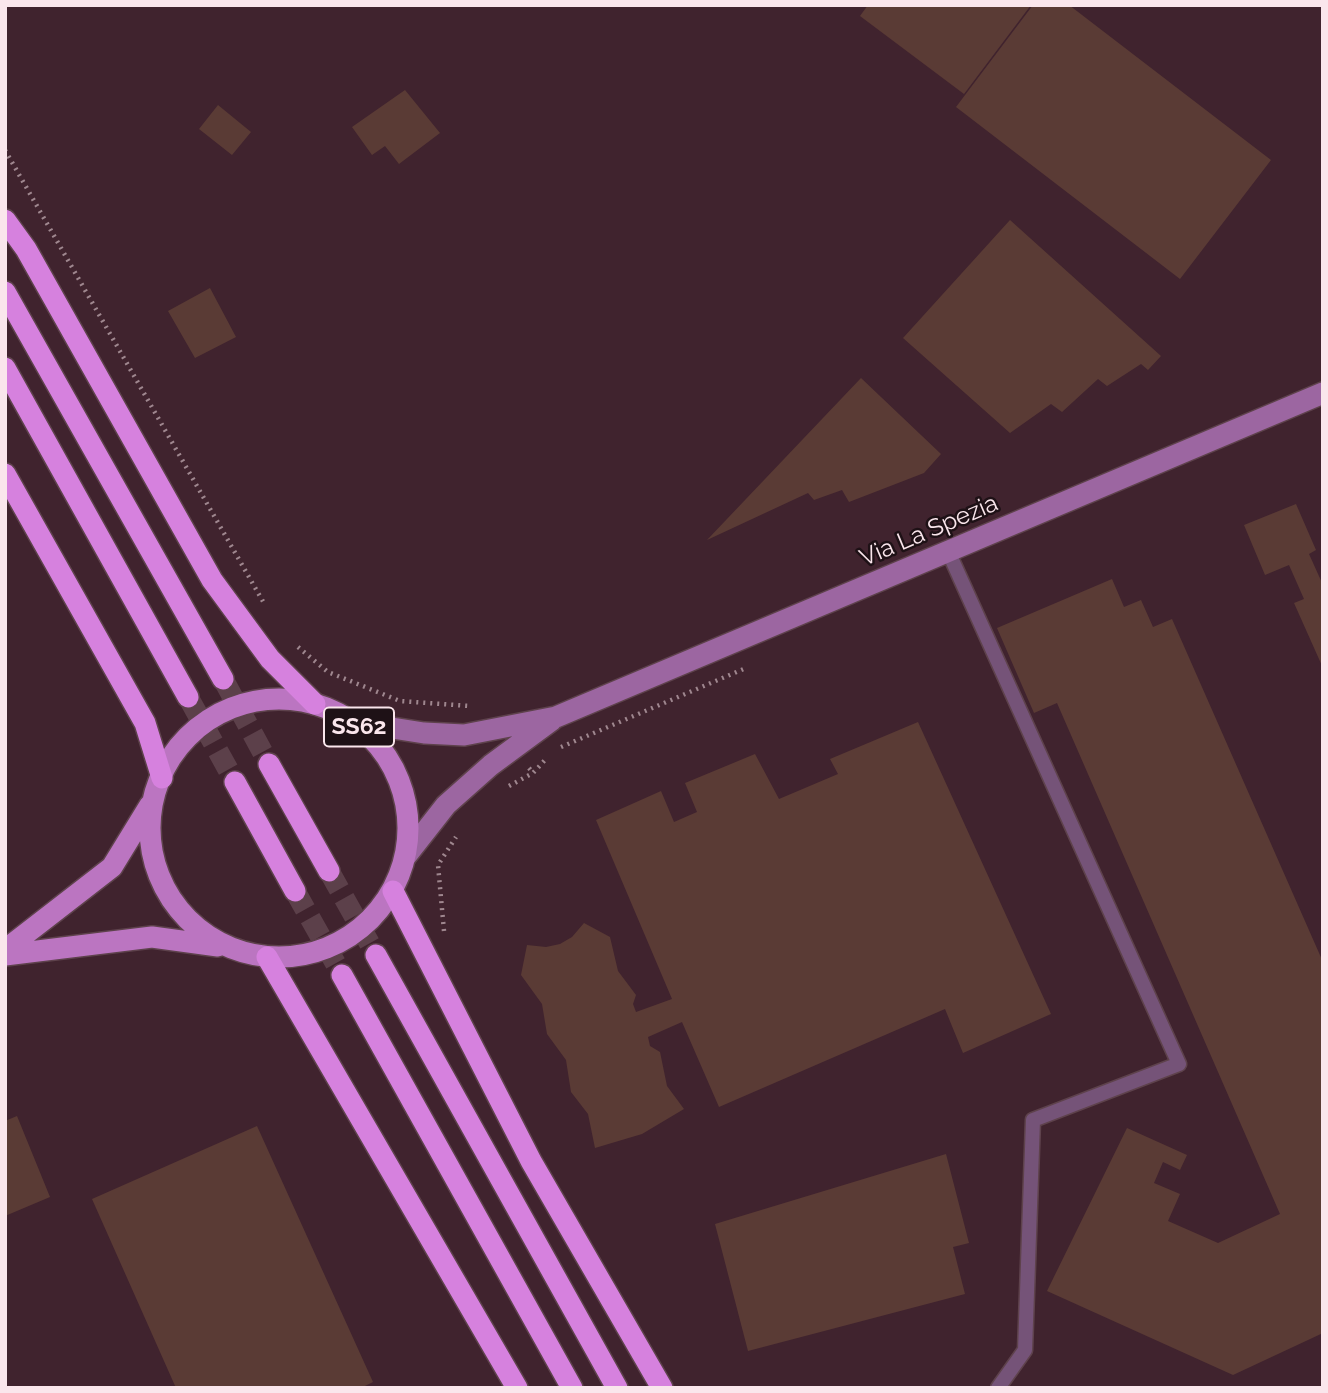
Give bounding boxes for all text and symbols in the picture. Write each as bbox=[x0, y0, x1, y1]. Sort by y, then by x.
street label: Via La Spezia bbox=[856, 489, 1002, 573]
road number: SS62 bbox=[324, 708, 394, 747]

